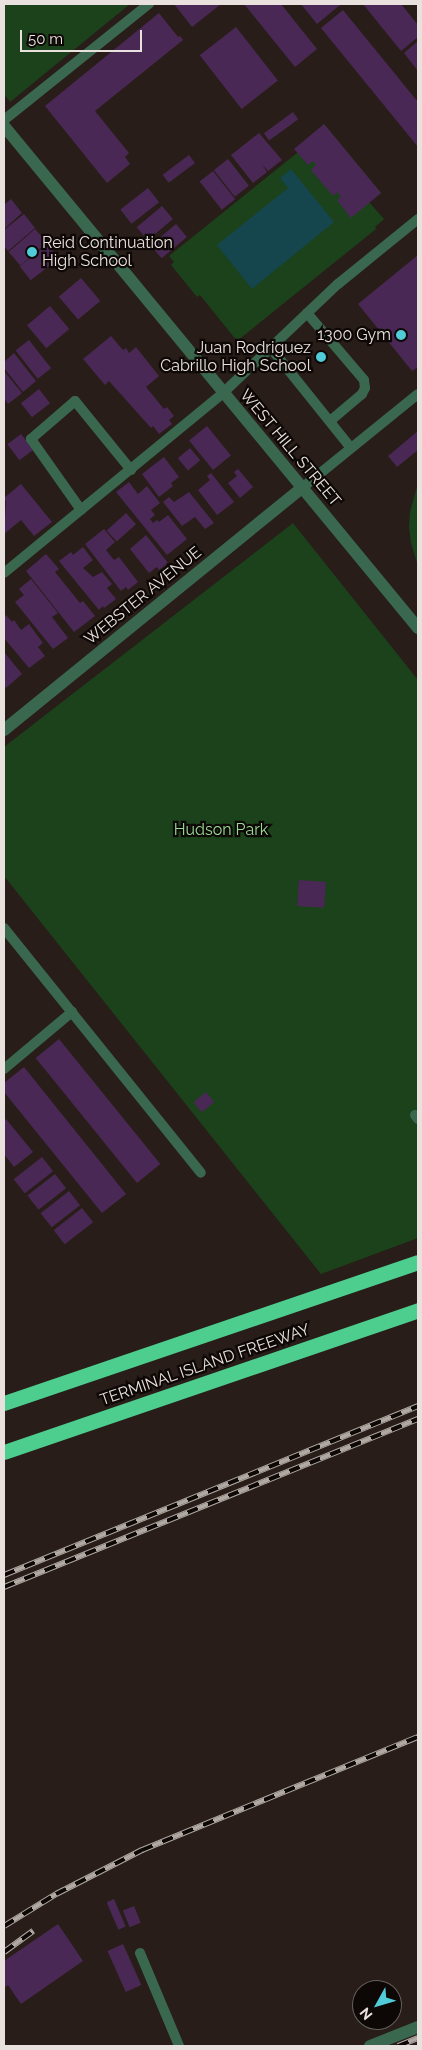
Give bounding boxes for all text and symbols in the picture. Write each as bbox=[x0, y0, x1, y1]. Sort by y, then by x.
scale bar bbox=[22, 20, 145, 52]
text: 50 m bbox=[28, 30, 63, 48]
place label: Reid Continuation High School bbox=[42, 233, 173, 271]
marker: Reid Continuation High School bbox=[26, 246, 38, 258]
place label: 1300 Gym bbox=[317, 325, 391, 345]
marker: 1300 Gym bbox=[395, 329, 407, 341]
place label: Juan Rodriguez Cabrillo High School bbox=[160, 338, 311, 376]
marker: Juan Rodriguez Cabrillo High School bbox=[315, 351, 327, 363]
street label: WEST HILL STREET bbox=[235, 385, 345, 511]
street label: WEBSTER AVENUE bbox=[80, 543, 206, 649]
park label: Hudson Park bbox=[174, 820, 268, 840]
street label: TERMINAL ISLAND FREEWAY bbox=[97, 1320, 313, 1410]
north arrow bbox=[352, 1980, 402, 2030]
text: N bbox=[357, 2005, 376, 2023]

